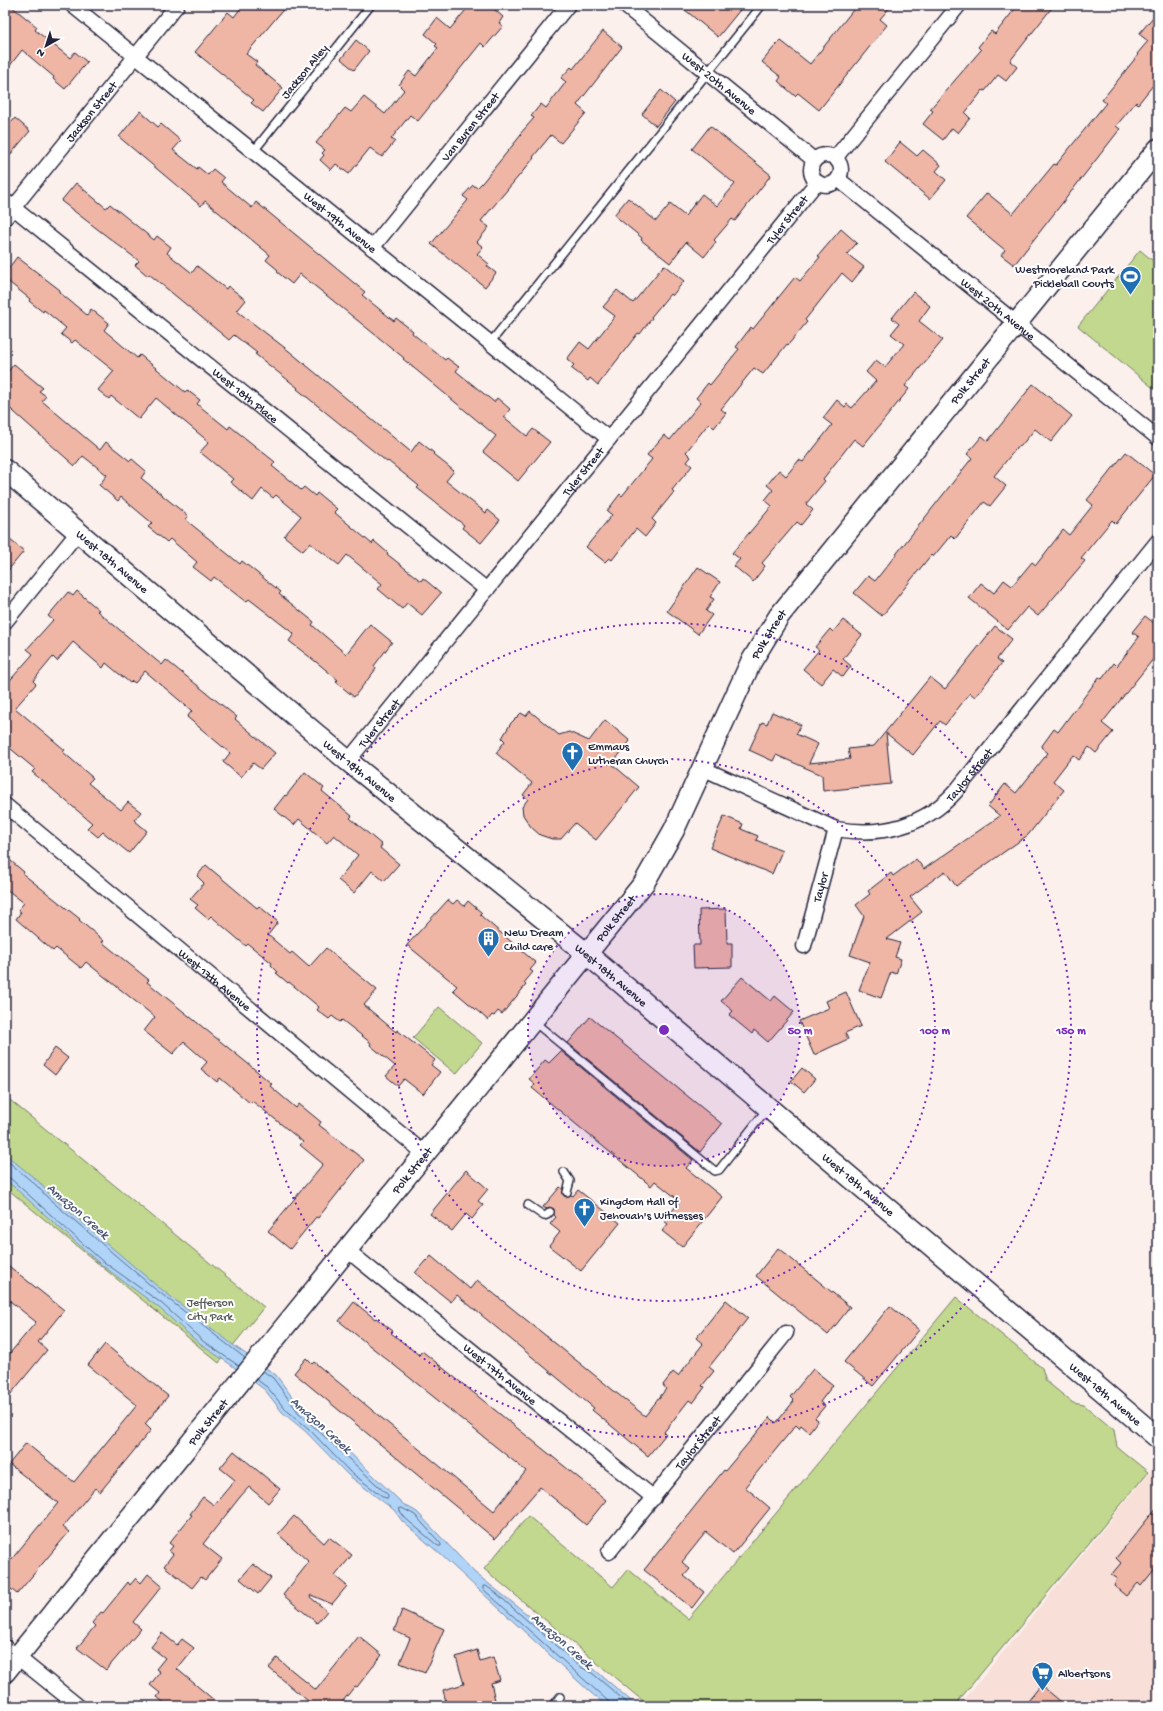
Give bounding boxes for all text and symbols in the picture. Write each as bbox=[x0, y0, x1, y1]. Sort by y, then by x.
north arrow bbox=[26, 26, 66, 66]
street label: Jackson Alley bbox=[279, 42, 332, 102]
text: N bbox=[34, 45, 48, 59]
street label: West 20th Avenue bbox=[678, 50, 759, 119]
street label: Jackson Street bbox=[64, 79, 122, 146]
street label: Van Buren Street bbox=[439, 90, 504, 166]
street label: West 19th Avenue bbox=[300, 190, 379, 258]
street label: Tyler Street bbox=[764, 193, 813, 249]
sports icon: Westmoreland Park Pickleball Courts bbox=[1117, 263, 1143, 296]
place label: Westmoreland Park Pickleball Courts bbox=[1015, 264, 1116, 292]
street label: West 20th Avenue bbox=[957, 276, 1037, 345]
street label: Polk Street bbox=[948, 355, 995, 409]
street label: West 18th Place bbox=[209, 366, 281, 428]
street label: Tyler Street bbox=[560, 444, 609, 500]
street label: West 18th Avenue bbox=[72, 528, 151, 598]
street label: Polk Street bbox=[749, 607, 791, 663]
street label: Tyler Street bbox=[356, 696, 405, 752]
street label: West 18th Avenue bbox=[319, 738, 399, 806]
church icon: Emmaus Lutheran Church bbox=[559, 740, 585, 773]
place label: Emmaus Lutheran Church bbox=[588, 741, 669, 769]
street label: Taylor Street bbox=[944, 745, 997, 807]
street label: Taylor bbox=[811, 870, 833, 905]
street label: Polk Street bbox=[593, 893, 641, 946]
building icon: New Dream Child care bbox=[476, 926, 502, 959]
place label: New Dream Child care bbox=[504, 927, 564, 955]
street label: West 18th Avenue bbox=[571, 942, 650, 1011]
street label: West 17th Avenue bbox=[175, 947, 253, 1016]
centre of rings bbox=[657, 1023, 671, 1037]
text: 50 m bbox=[788, 1025, 813, 1039]
text: 100 m bbox=[919, 1025, 950, 1039]
text: 150 m bbox=[1055, 1025, 1086, 1039]
street label: Polk Street bbox=[390, 1144, 437, 1198]
street label: West 18th Avenue bbox=[818, 1151, 897, 1221]
water label: Amazon Creek bbox=[43, 1181, 112, 1243]
church icon: Kingdom Hall of Jehovah's Witnesses bbox=[572, 1195, 598, 1228]
place label: Kingdom Hall of Jehovah's Witnesses bbox=[600, 1196, 704, 1224]
park label: Jefferson City Park bbox=[187, 1297, 234, 1325]
street label: West 17th Avenue bbox=[460, 1342, 539, 1410]
street label: West 18th Avenue bbox=[1065, 1361, 1144, 1430]
water label: Amazon Creek bbox=[287, 1395, 355, 1458]
street label: Polk Street bbox=[186, 1396, 233, 1450]
street label: Taylor Street bbox=[673, 1413, 726, 1474]
water label: Amazon Creek bbox=[527, 1611, 596, 1673]
supermarket icon: Albertsons bbox=[1029, 1660, 1055, 1693]
place label: Albertsons bbox=[1058, 1668, 1111, 1682]

